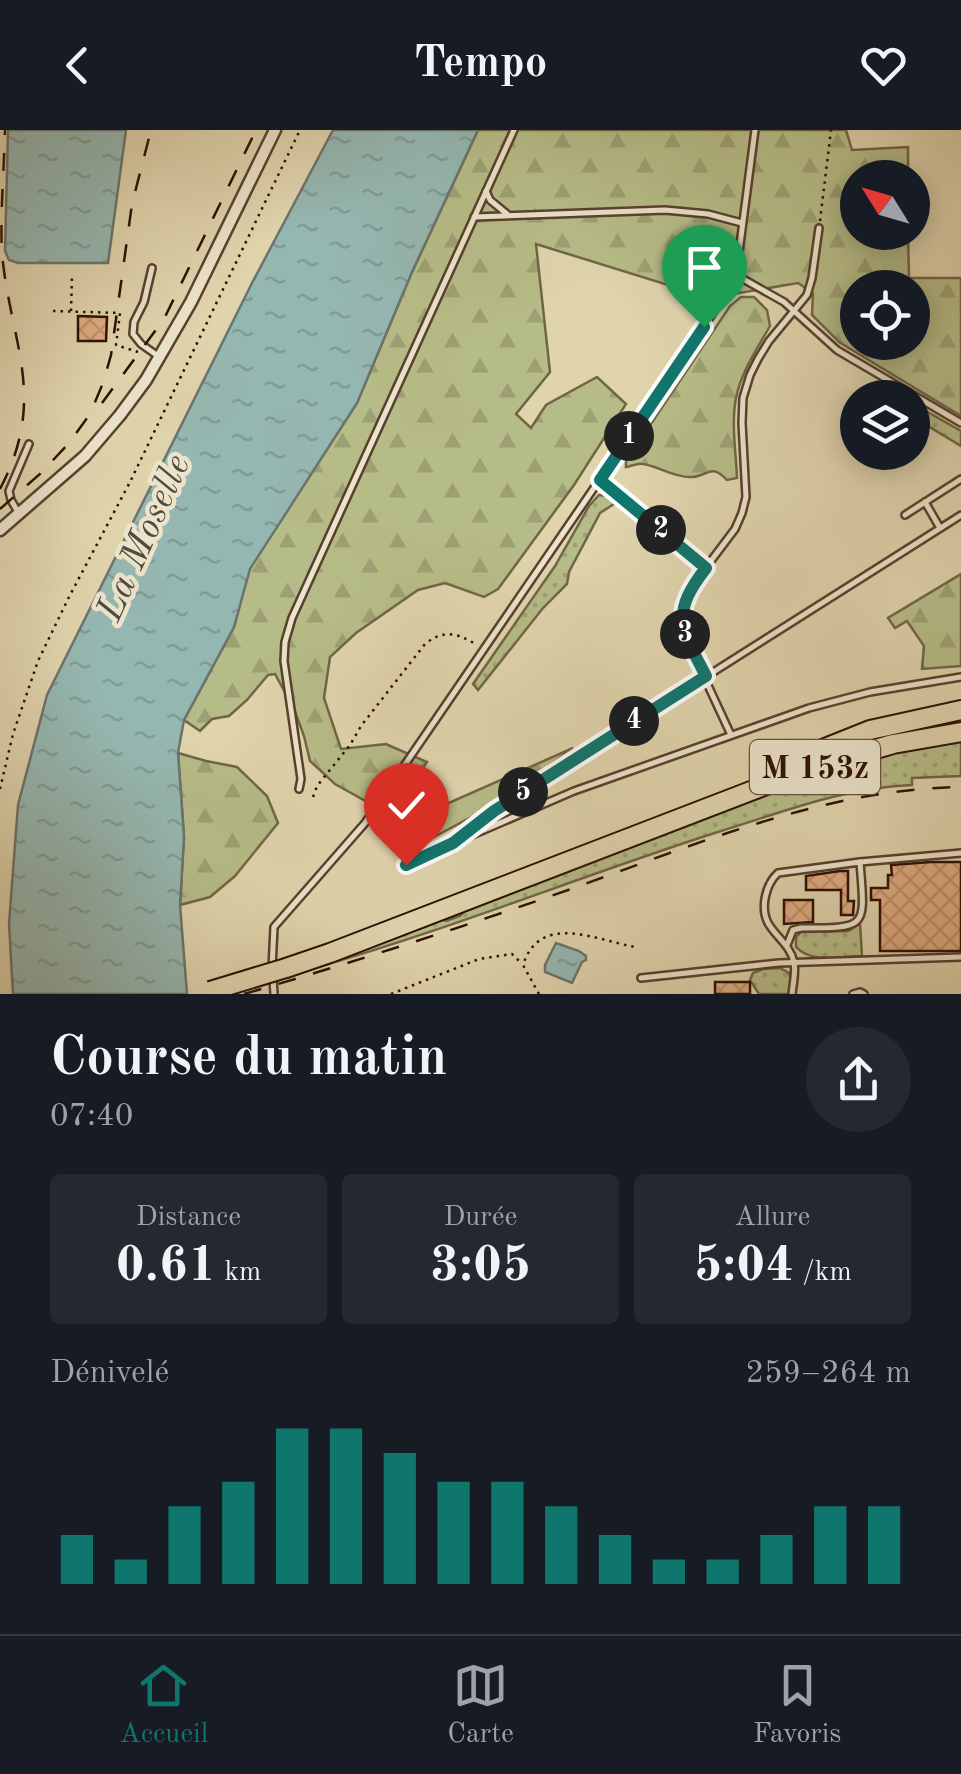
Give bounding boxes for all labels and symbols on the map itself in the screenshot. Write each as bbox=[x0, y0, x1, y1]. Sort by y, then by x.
north arrow bbox=[840, 160, 930, 250]
pin bbox=[662, 225, 747, 328]
pin: 1 bbox=[604, 411, 654, 461]
water label: La Moselle bbox=[91, 449, 198, 628]
pin: 2 bbox=[636, 505, 686, 555]
pin: 3 bbox=[660, 609, 710, 659]
pin: 4 bbox=[609, 696, 659, 746]
road number: M 153z bbox=[750, 740, 880, 794]
pin bbox=[364, 763, 449, 866]
pin: 5 bbox=[498, 767, 548, 817]

